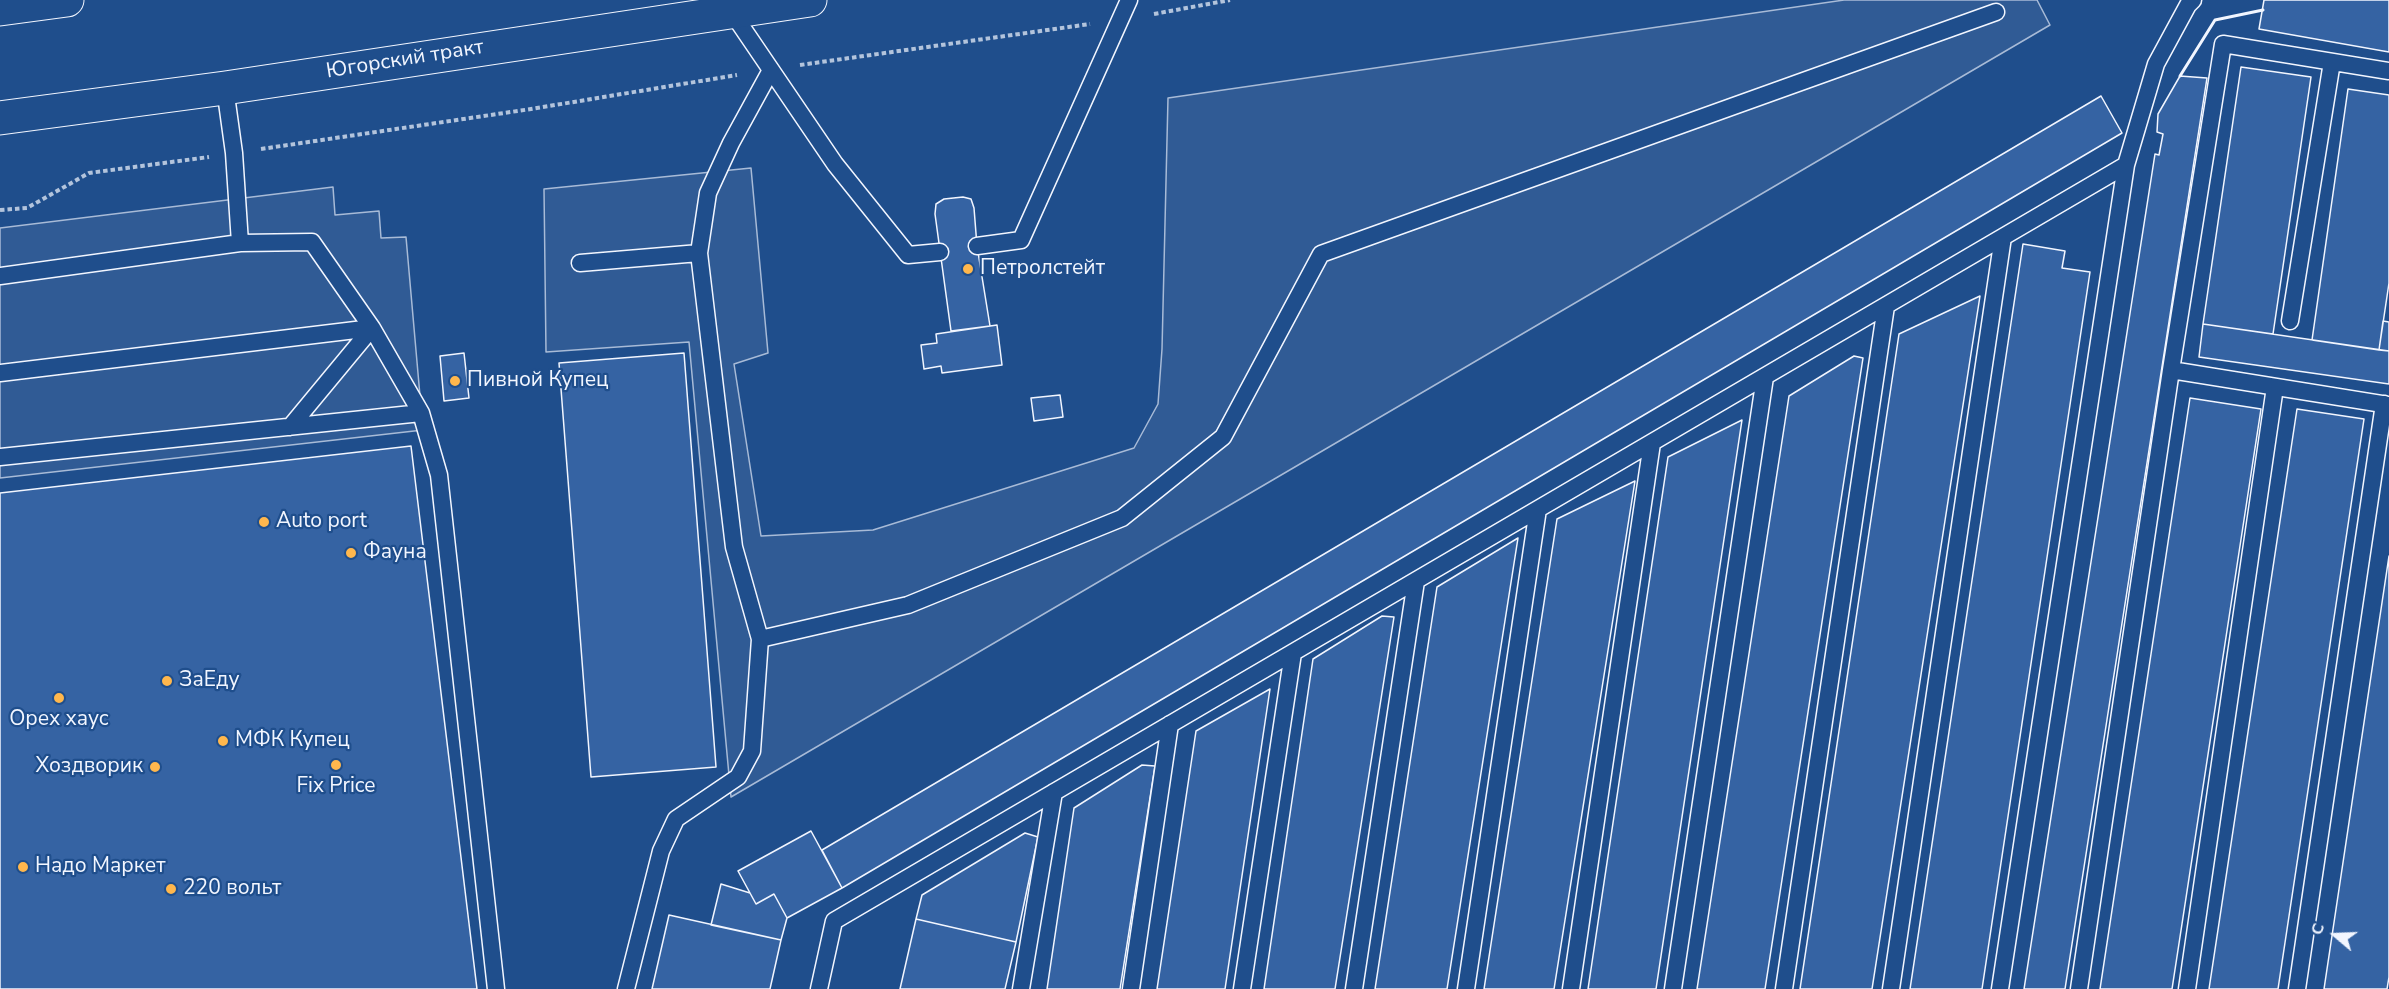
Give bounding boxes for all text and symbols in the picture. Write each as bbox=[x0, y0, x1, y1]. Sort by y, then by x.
street label: Югорский тракт bbox=[324, 35, 486, 85]
place label: Петролстейт bbox=[980, 256, 1105, 282]
marker: Петролстейт bbox=[961, 262, 975, 276]
place label: Пивной Купец bbox=[467, 368, 609, 394]
marker: Пивной Купец bbox=[448, 374, 462, 388]
place label: Auto port bbox=[276, 509, 367, 535]
marker: Auto port bbox=[257, 515, 271, 529]
place label: Фауна bbox=[363, 540, 427, 566]
marker: Фауна bbox=[344, 546, 358, 560]
place label: ЗаЕду bbox=[179, 668, 239, 694]
marker: ЗаЕду bbox=[160, 674, 174, 688]
marker: Орех хаус bbox=[52, 691, 66, 705]
place label: Орех хаус bbox=[9, 707, 109, 733]
place label: МФК Купец bbox=[235, 728, 350, 754]
marker: МФК Купец bbox=[216, 734, 230, 748]
place label: Хоздворик bbox=[35, 754, 143, 780]
marker: Fix Price bbox=[329, 758, 343, 772]
marker: Хоздворик bbox=[148, 760, 162, 774]
place label: Fix Price bbox=[297, 774, 375, 800]
place label: Надо Маркет bbox=[35, 854, 165, 880]
marker: Надо Маркет bbox=[16, 860, 30, 874]
place label: 220 вольт bbox=[183, 876, 281, 902]
marker: 220 вольт bbox=[164, 882, 178, 896]
north arrow bbox=[2305, 905, 2365, 965]
text: С bbox=[2306, 920, 2330, 938]

